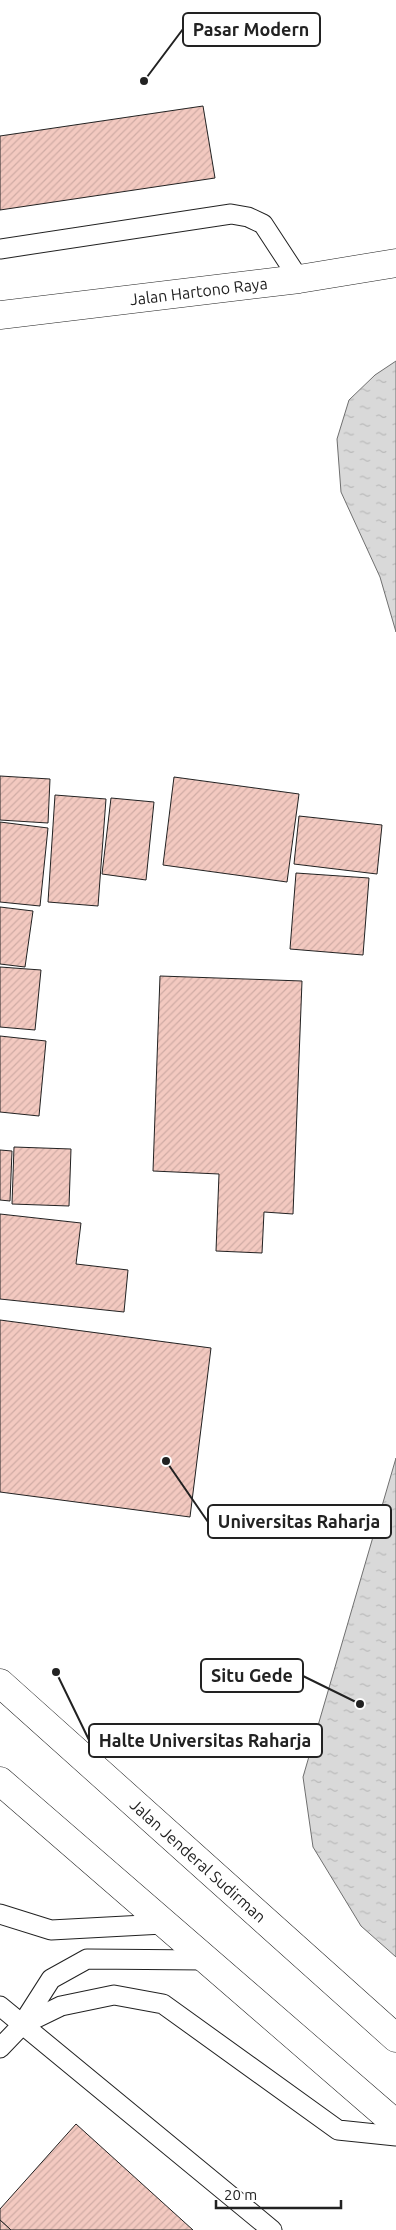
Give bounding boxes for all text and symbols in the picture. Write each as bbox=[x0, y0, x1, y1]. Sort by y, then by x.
callout: Pasar Modern bbox=[183, 13, 320, 46]
text: Pasar Modern bbox=[193, 19, 309, 39]
street label: Jalan Hartono Raya bbox=[129, 274, 269, 308]
callout: Universitas Raharja bbox=[208, 1505, 391, 1538]
text: Universitas Raharja bbox=[218, 1511, 380, 1531]
callout: Situ Gede bbox=[201, 1659, 303, 1692]
text: Situ Gede bbox=[211, 1665, 293, 1685]
callout: Halte Universitas Raharja bbox=[89, 1724, 322, 1757]
text: Halte Universitas Raharja bbox=[99, 1730, 311, 1750]
street label: Jalan Jenderal Sudirman bbox=[127, 1795, 269, 1926]
scale bar bbox=[216, 2178, 341, 2210]
text: 20 m bbox=[224, 2186, 257, 2203]

